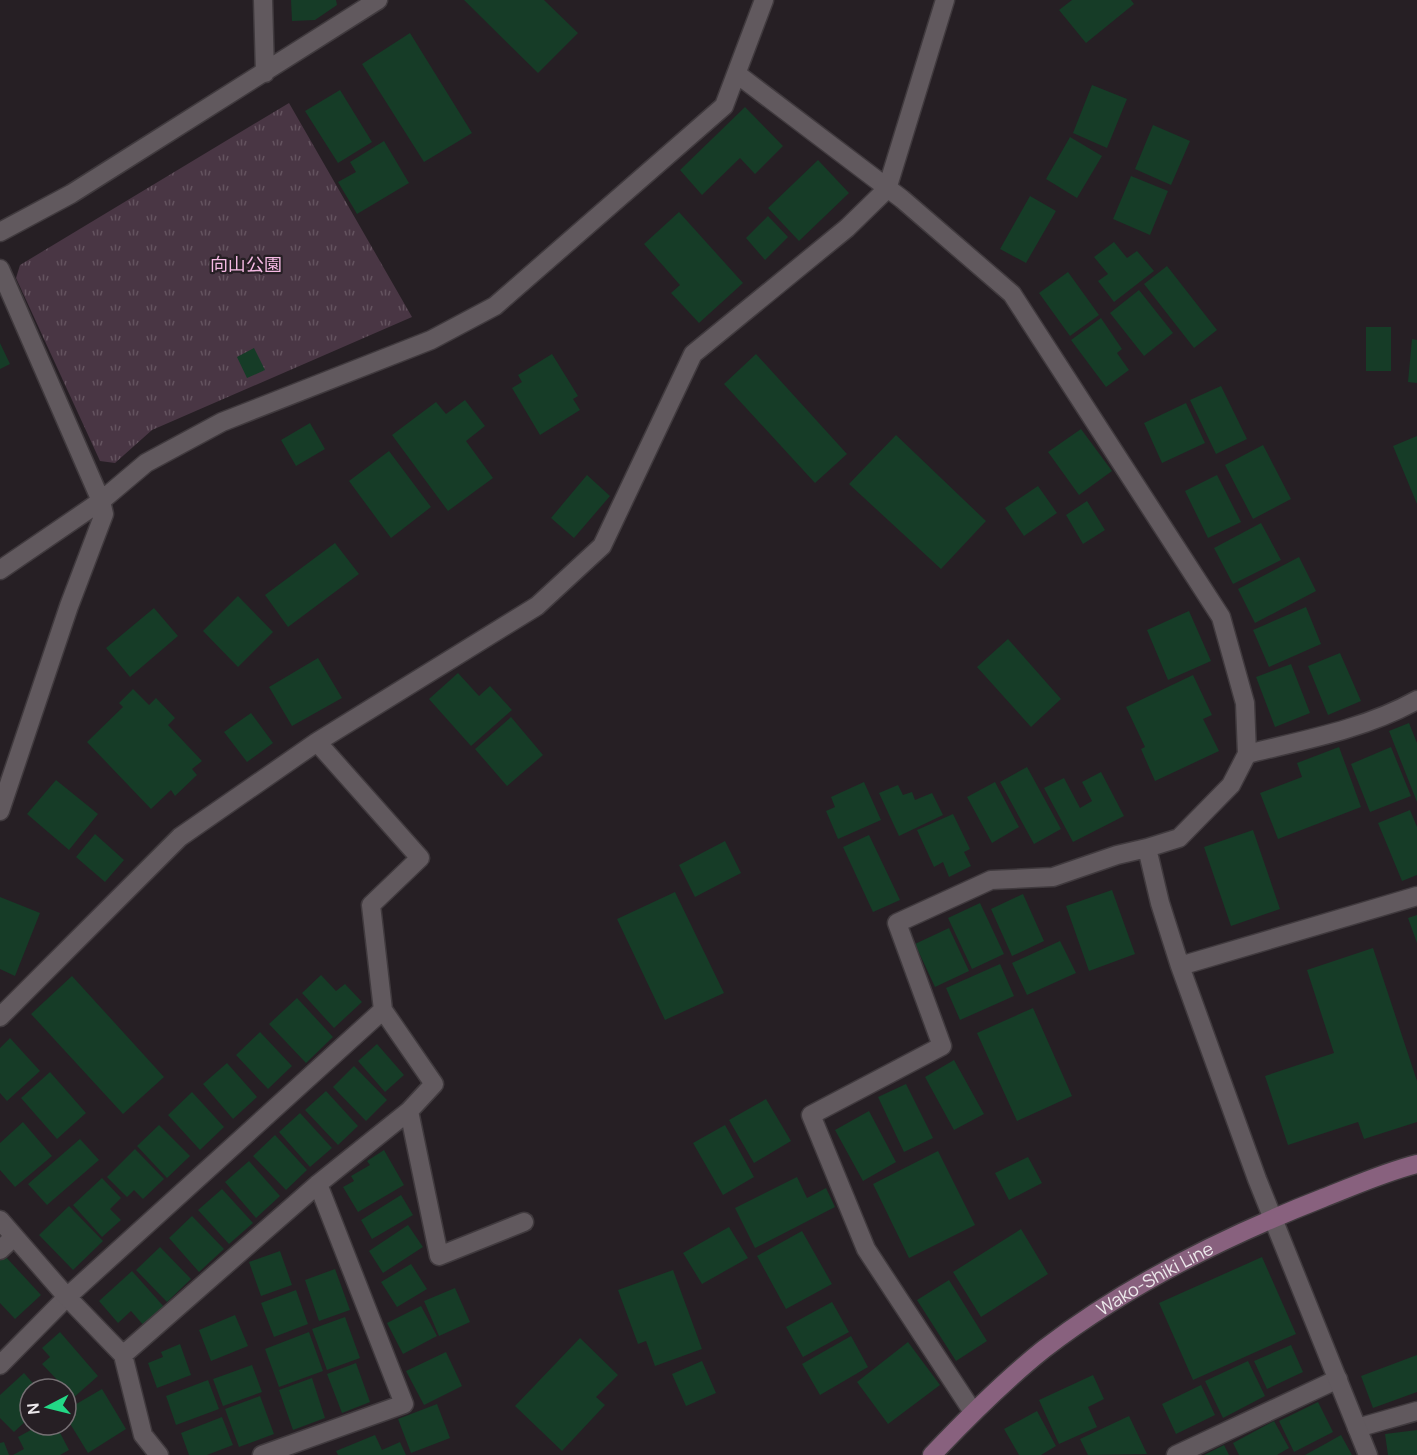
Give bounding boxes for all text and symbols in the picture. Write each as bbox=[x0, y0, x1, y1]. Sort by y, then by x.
park label: 向山公園 bbox=[210, 252, 282, 276]
street label: Wako-Shiki Line bbox=[1092, 1236, 1217, 1321]
north arrow bbox=[18, 1377, 78, 1437]
text: N bbox=[21, 1402, 45, 1416]

